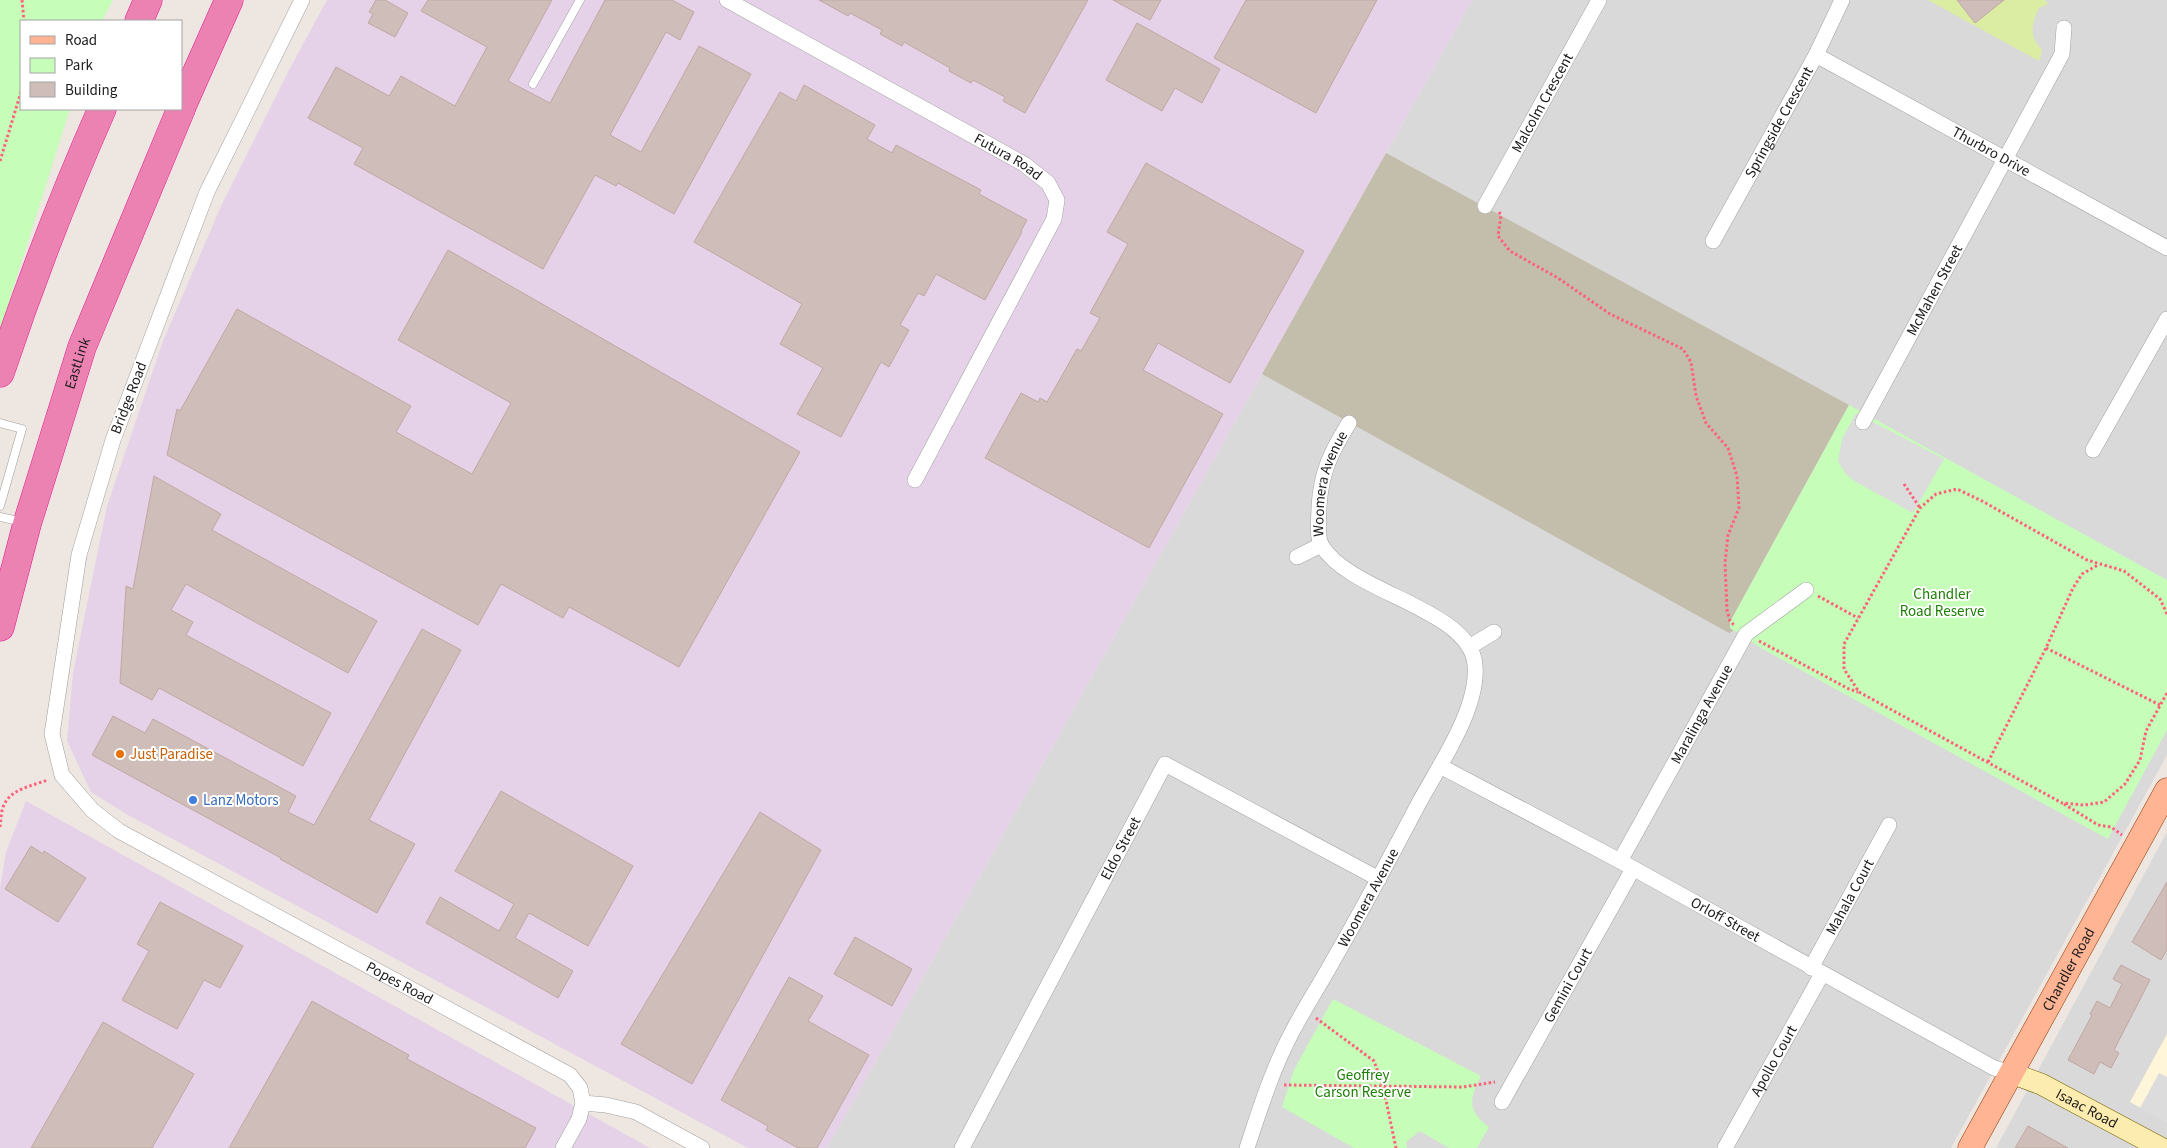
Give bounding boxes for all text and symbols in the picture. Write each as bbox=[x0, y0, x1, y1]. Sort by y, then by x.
legend bbox=[20, 20, 182, 110]
text: Road bbox=[65, 30, 97, 51]
street label: Malcolm Crescent bbox=[1506, 49, 1578, 156]
text: Park bbox=[65, 55, 94, 76]
street label: Springside Crescent bbox=[1740, 62, 1818, 182]
text: Building bbox=[65, 80, 118, 101]
street label: Thurbro Drive bbox=[1948, 121, 2034, 181]
street label: Futura Road bbox=[970, 128, 1047, 185]
street label: McMahen Street bbox=[1901, 241, 1968, 339]
street label: EastLink bbox=[59, 333, 96, 392]
street label: Bridge Road bbox=[106, 359, 152, 437]
street label: Woomera Avenue bbox=[1308, 427, 1353, 537]
park label: Chandler Road Reserve bbox=[1900, 584, 1984, 622]
street label: Maralinga Avenue bbox=[1665, 661, 1738, 768]
place label: Just Paradise bbox=[130, 744, 213, 765]
marker: Just Paradise bbox=[114, 748, 126, 760]
place label: Lanz Motors bbox=[203, 790, 279, 811]
marker: Lanz Motors bbox=[187, 794, 199, 806]
street label: Eldo Street bbox=[1095, 813, 1146, 884]
street label: Woomera Avenue bbox=[1332, 844, 1404, 951]
street label: Mahala Court bbox=[1821, 855, 1879, 939]
street label: Orloff Street bbox=[1687, 892, 1764, 947]
street label: Chandler Road bbox=[2037, 924, 2100, 1015]
street label: Gemini Court bbox=[1538, 944, 1597, 1027]
street label: Popes Road bbox=[362, 956, 437, 1010]
street label: Apollo Court bbox=[1745, 1021, 1802, 1100]
park label: Geoffrey Carson Reserve bbox=[1315, 1065, 1411, 1103]
street label: Isaac Road bbox=[2052, 1083, 2122, 1134]

